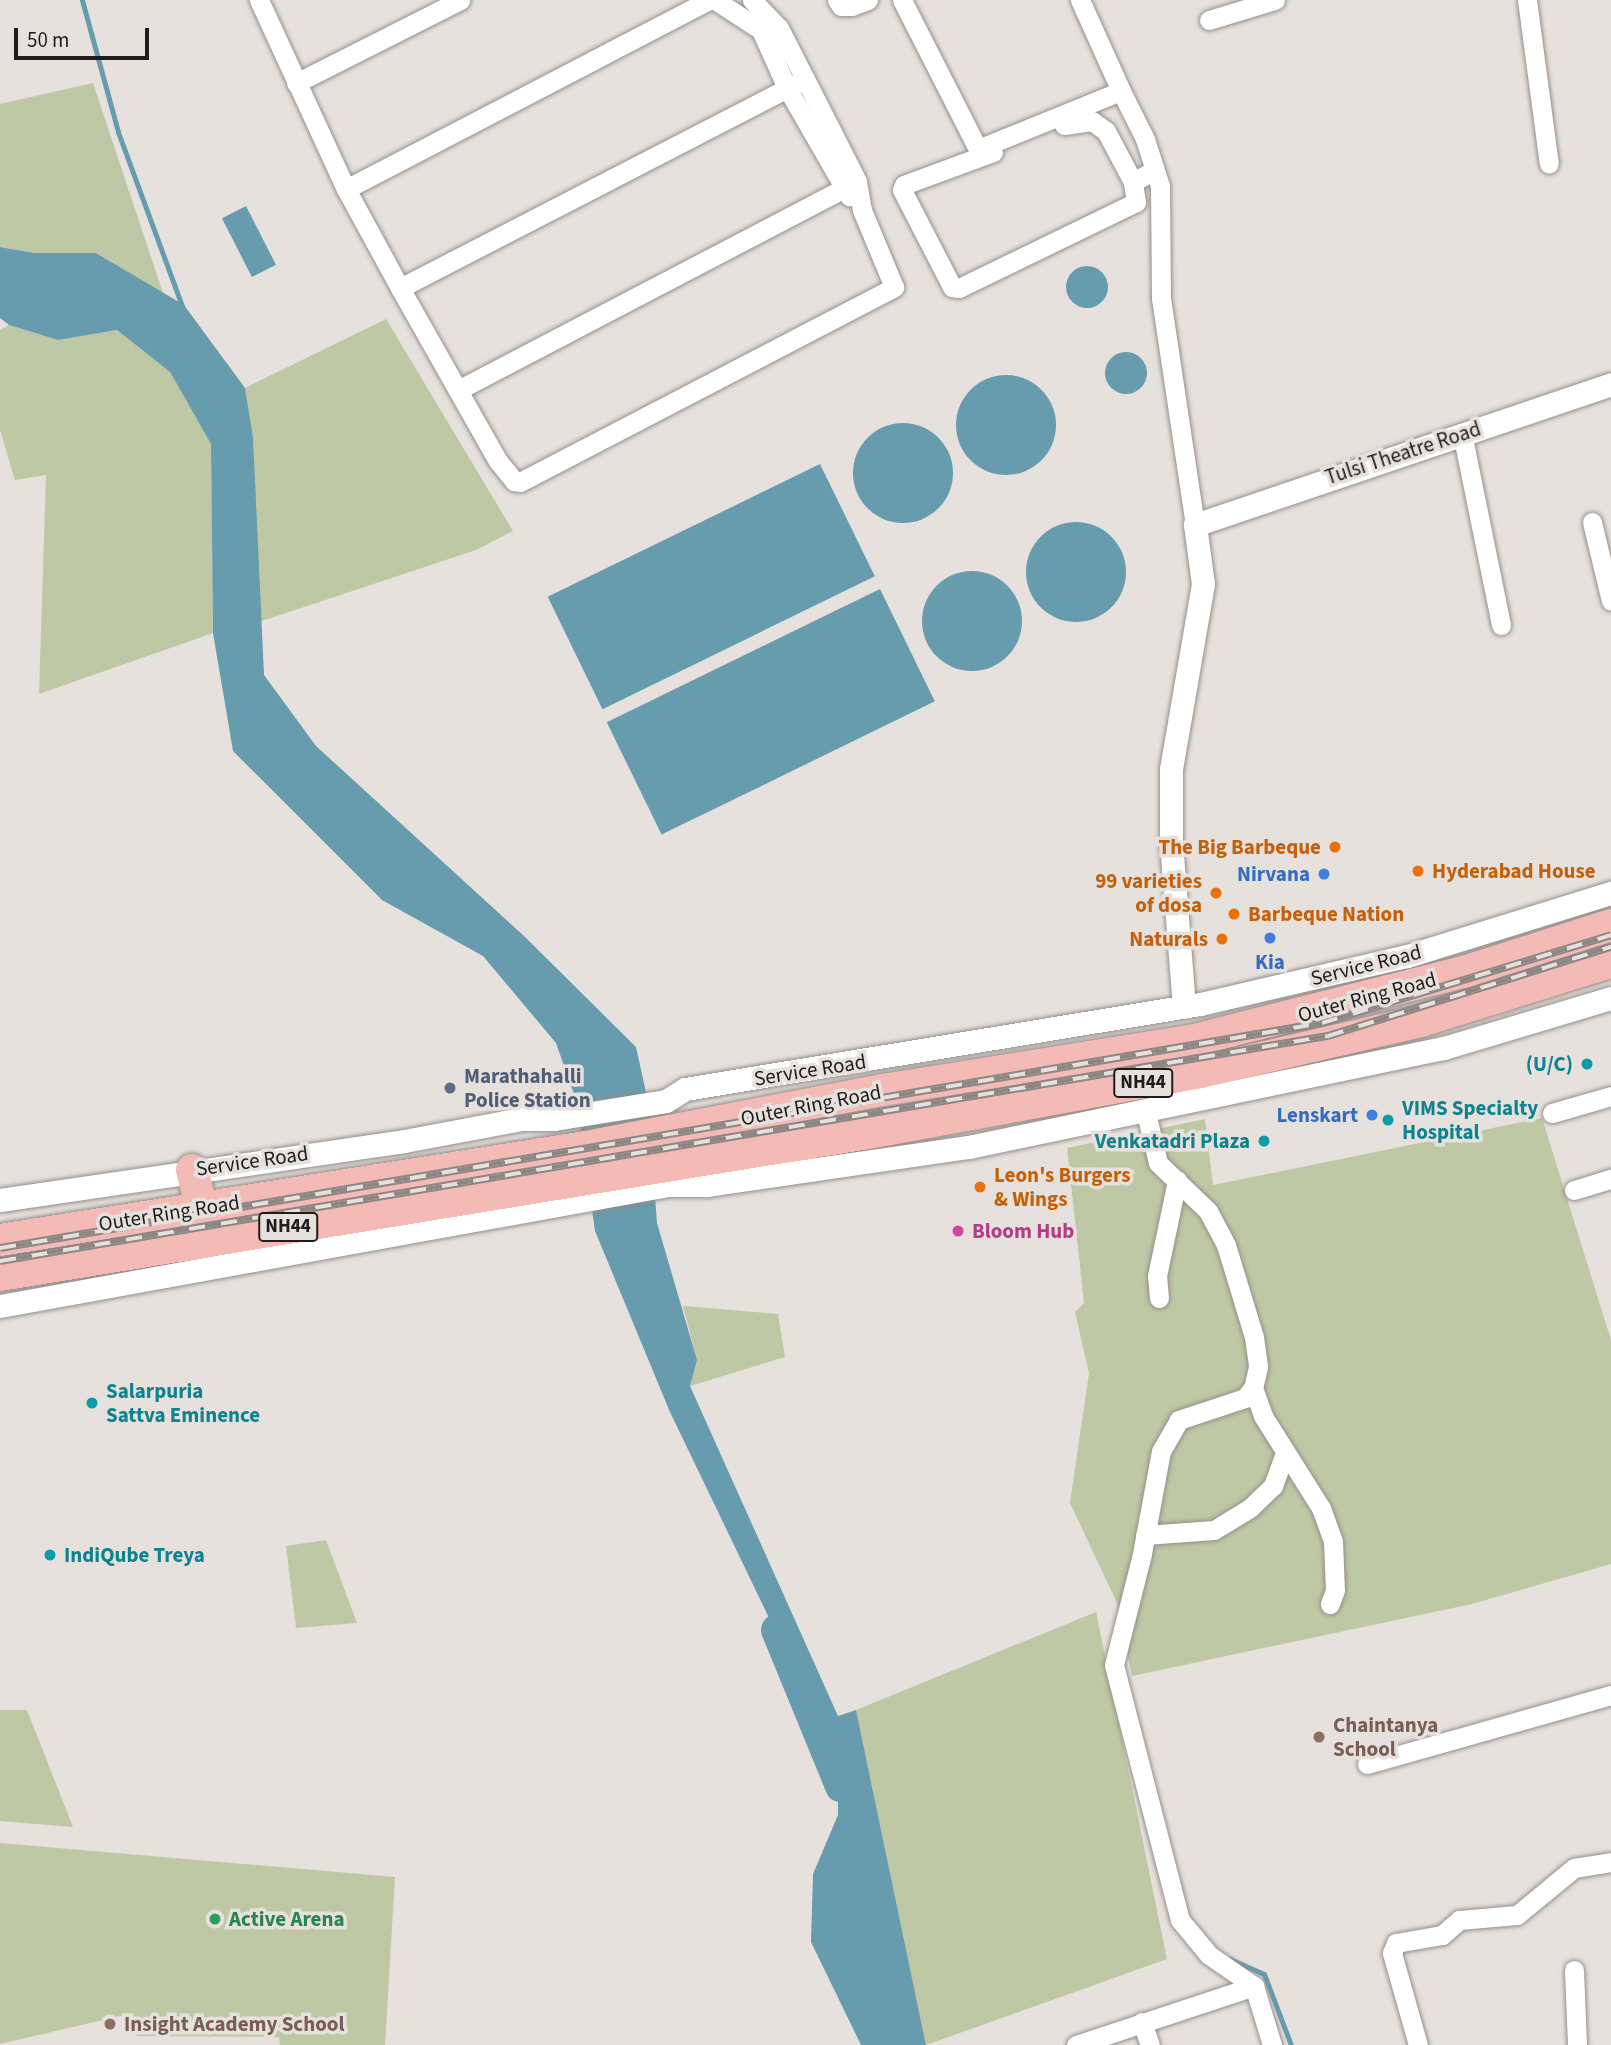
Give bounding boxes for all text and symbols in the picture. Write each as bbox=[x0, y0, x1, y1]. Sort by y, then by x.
scale bar bbox=[18, 14, 152, 58]
text: 50 m bbox=[27, 25, 69, 55]
street label: Tulsi Theatre Road bbox=[1322, 416, 1484, 490]
place label: The Big Barbeque bbox=[1158, 834, 1321, 860]
marker: The Big Barbeque bbox=[1327, 839, 1343, 855]
place label: Hyderabad House bbox=[1432, 858, 1596, 884]
place label: Nirvana bbox=[1237, 861, 1310, 887]
marker: Hyderabad House bbox=[1410, 863, 1426, 879]
marker: Nirvana bbox=[1316, 866, 1332, 882]
place label: 99 varieties of dosa bbox=[1095, 868, 1202, 918]
marker: 99 varieties of dosa bbox=[1208, 885, 1224, 901]
place label: Barbeque Nation bbox=[1248, 901, 1404, 927]
marker: Barbeque Nation bbox=[1226, 906, 1242, 922]
place label: Naturals bbox=[1129, 926, 1208, 952]
marker: Kia bbox=[1262, 930, 1278, 946]
marker: Naturals bbox=[1214, 931, 1230, 947]
street label: Service Road bbox=[1308, 939, 1424, 991]
place label: Kia bbox=[1255, 949, 1285, 975]
street label: Outer Ring Road bbox=[1295, 966, 1439, 1028]
street label: Service Road bbox=[752, 1049, 868, 1091]
place label: (U/C) bbox=[1526, 1051, 1573, 1077]
marker: (U/C) bbox=[1579, 1056, 1595, 1072]
place label: Marathahalli Police Station bbox=[464, 1063, 591, 1113]
road number: NH44 bbox=[1112, 1068, 1174, 1098]
street label: Outer Ring Road bbox=[739, 1079, 883, 1131]
marker: Marathahalli Police Station bbox=[442, 1080, 458, 1096]
place label: VIMS Specialty Hospital bbox=[1402, 1095, 1538, 1145]
place label: Lenskart bbox=[1276, 1102, 1358, 1128]
marker: Lenskart bbox=[1364, 1107, 1380, 1123]
marker: VIMS Specialty Hospital bbox=[1380, 1112, 1396, 1128]
place label: Venkatadri Plaza bbox=[1095, 1128, 1250, 1154]
marker: Venkatadri Plaza bbox=[1256, 1133, 1272, 1149]
street label: Service Road bbox=[194, 1141, 310, 1181]
place label: Leon's Burgers & Wings bbox=[994, 1162, 1130, 1212]
marker: Leon's Burgers & Wings bbox=[972, 1179, 988, 1195]
street label: Outer Ring Road bbox=[97, 1189, 241, 1237]
road number: NH44 bbox=[256, 1212, 320, 1242]
place label: Bloom Hub bbox=[972, 1218, 1074, 1244]
marker: Bloom Hub bbox=[950, 1223, 966, 1239]
place label: Salarpuria Sattva Eminence bbox=[106, 1378, 260, 1428]
marker: Salarpuria Sattva Eminence bbox=[84, 1395, 100, 1411]
place label: IndiQube Treya bbox=[64, 1542, 205, 1568]
marker: IndiQube Treya bbox=[42, 1547, 58, 1563]
place label: Chaintanya School bbox=[1333, 1712, 1438, 1762]
marker: Chaintanya School bbox=[1311, 1729, 1327, 1745]
place label: Active Arena bbox=[229, 1906, 345, 1932]
marker: Active Arena bbox=[207, 1911, 223, 1927]
place label: Insight Academy School bbox=[124, 2011, 344, 2037]
marker: Insight Academy School bbox=[102, 2016, 118, 2032]

